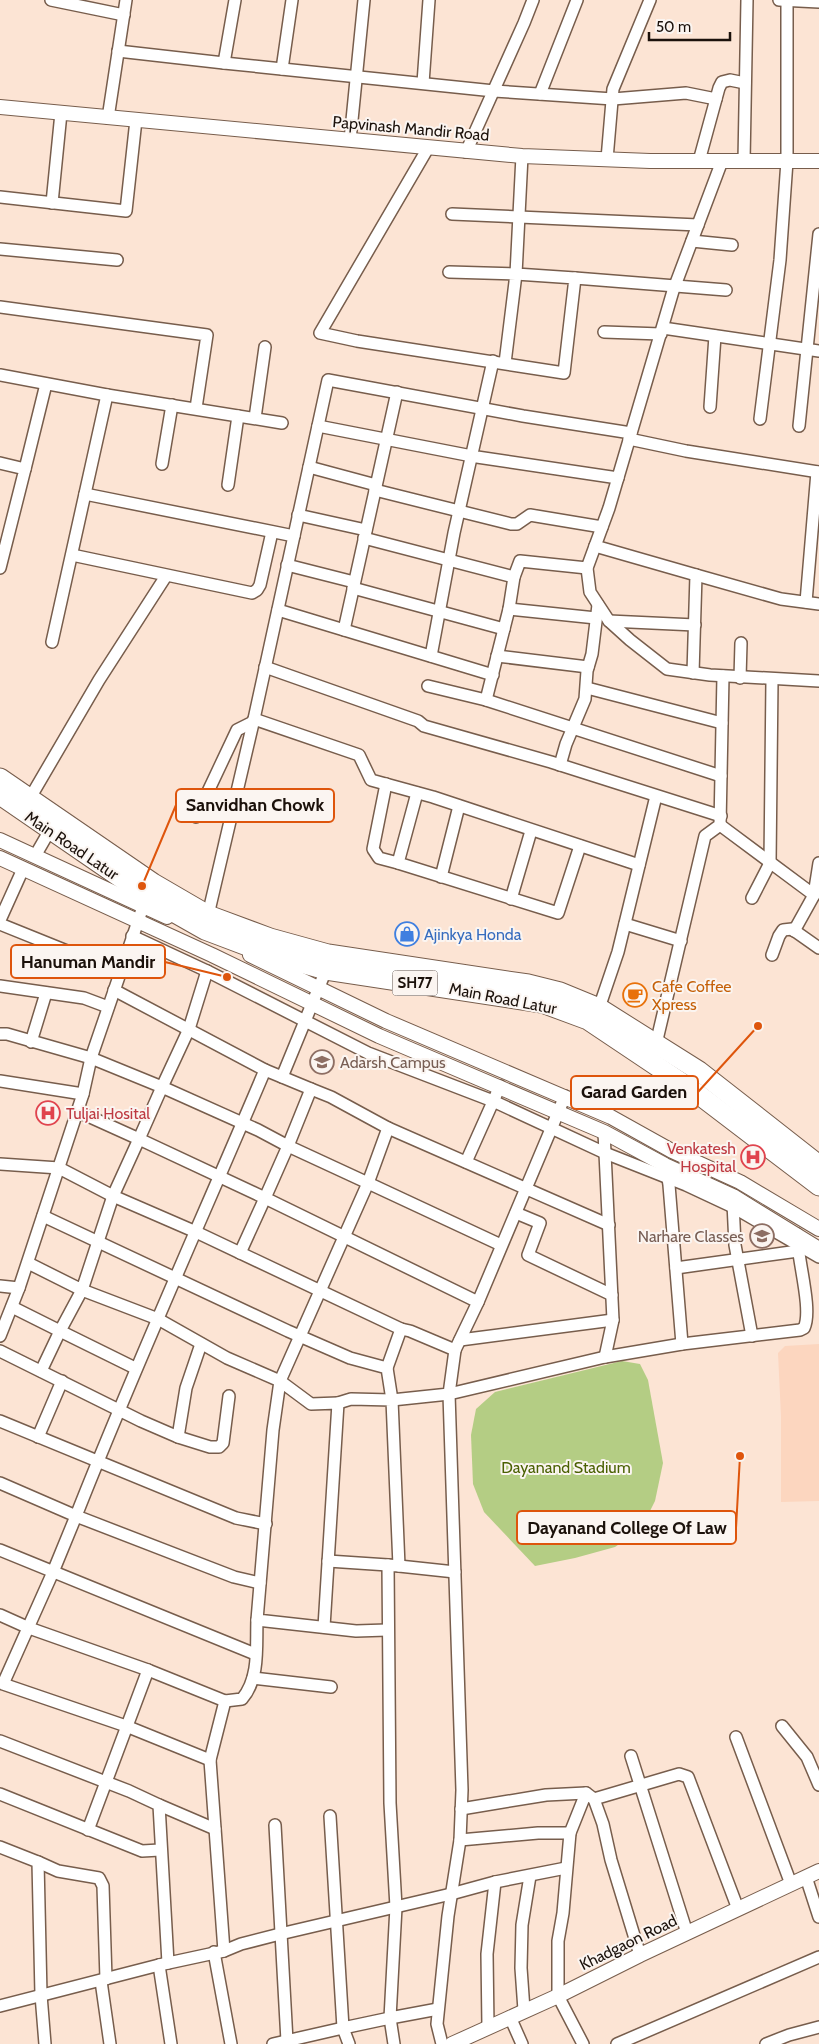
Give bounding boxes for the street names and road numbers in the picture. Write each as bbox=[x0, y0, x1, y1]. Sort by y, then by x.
street label: Papvinash Mandir Road bbox=[332, 112, 490, 145]
street label: Main Road Latur bbox=[21, 807, 123, 884]
road number: SH77 bbox=[392, 970, 438, 996]
street label: Main Road Latur bbox=[448, 979, 559, 1018]
street label: Khadgaon Road bbox=[576, 1911, 680, 1974]

